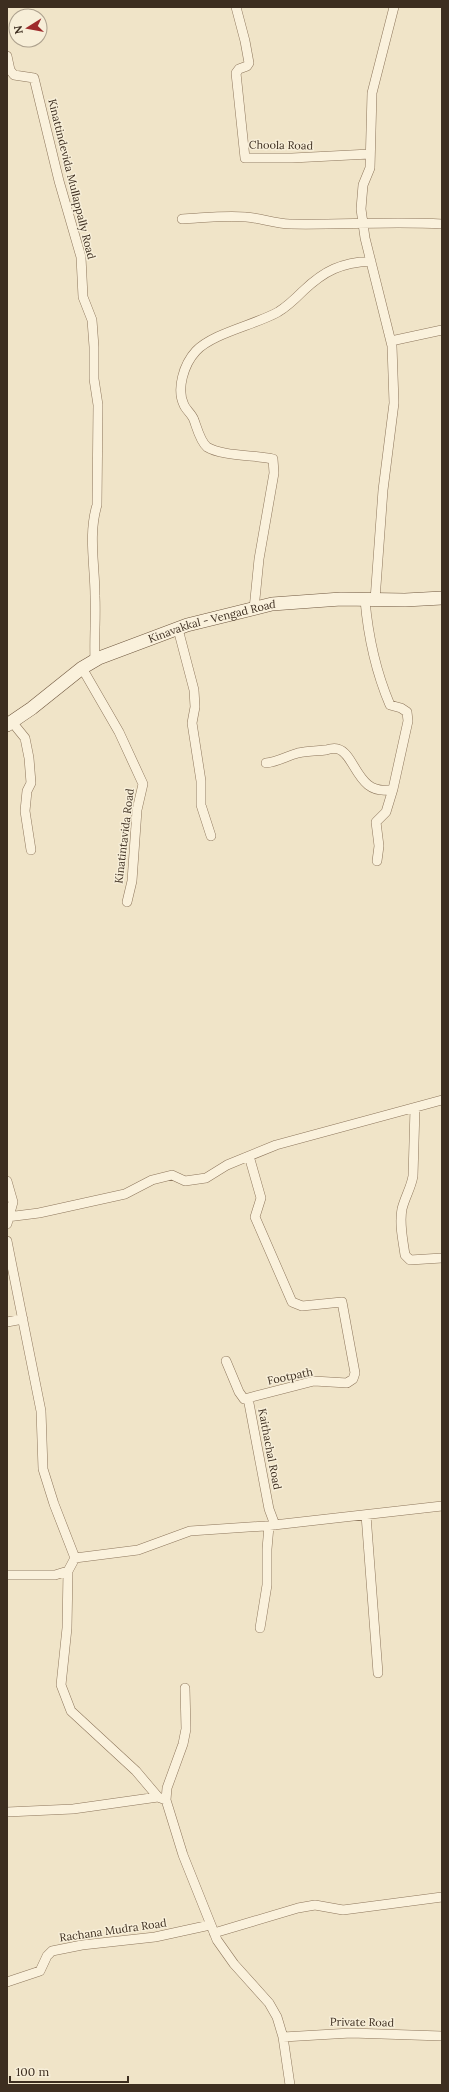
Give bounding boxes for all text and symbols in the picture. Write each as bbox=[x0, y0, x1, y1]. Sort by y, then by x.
north arrow bbox=[8, 8, 48, 48]
text: N bbox=[10, 24, 26, 35]
street label: Kinattindevida Mullappally Road bbox=[45, 97, 99, 261]
street label: Choola Road bbox=[249, 137, 314, 153]
street label: Kinavakkal - Vengad Road bbox=[146, 597, 276, 646]
street label: Kinatintavida Road bbox=[111, 787, 137, 884]
street label: Footpath bbox=[266, 1364, 314, 1388]
street label: Kaithachal Road bbox=[255, 1407, 285, 1491]
street label: Rachana Mudra Road bbox=[59, 1915, 168, 1944]
street label: Private Road bbox=[330, 2014, 395, 2030]
scale bar bbox=[10, 2058, 128, 2084]
text: 100 m bbox=[16, 2064, 49, 2079]

